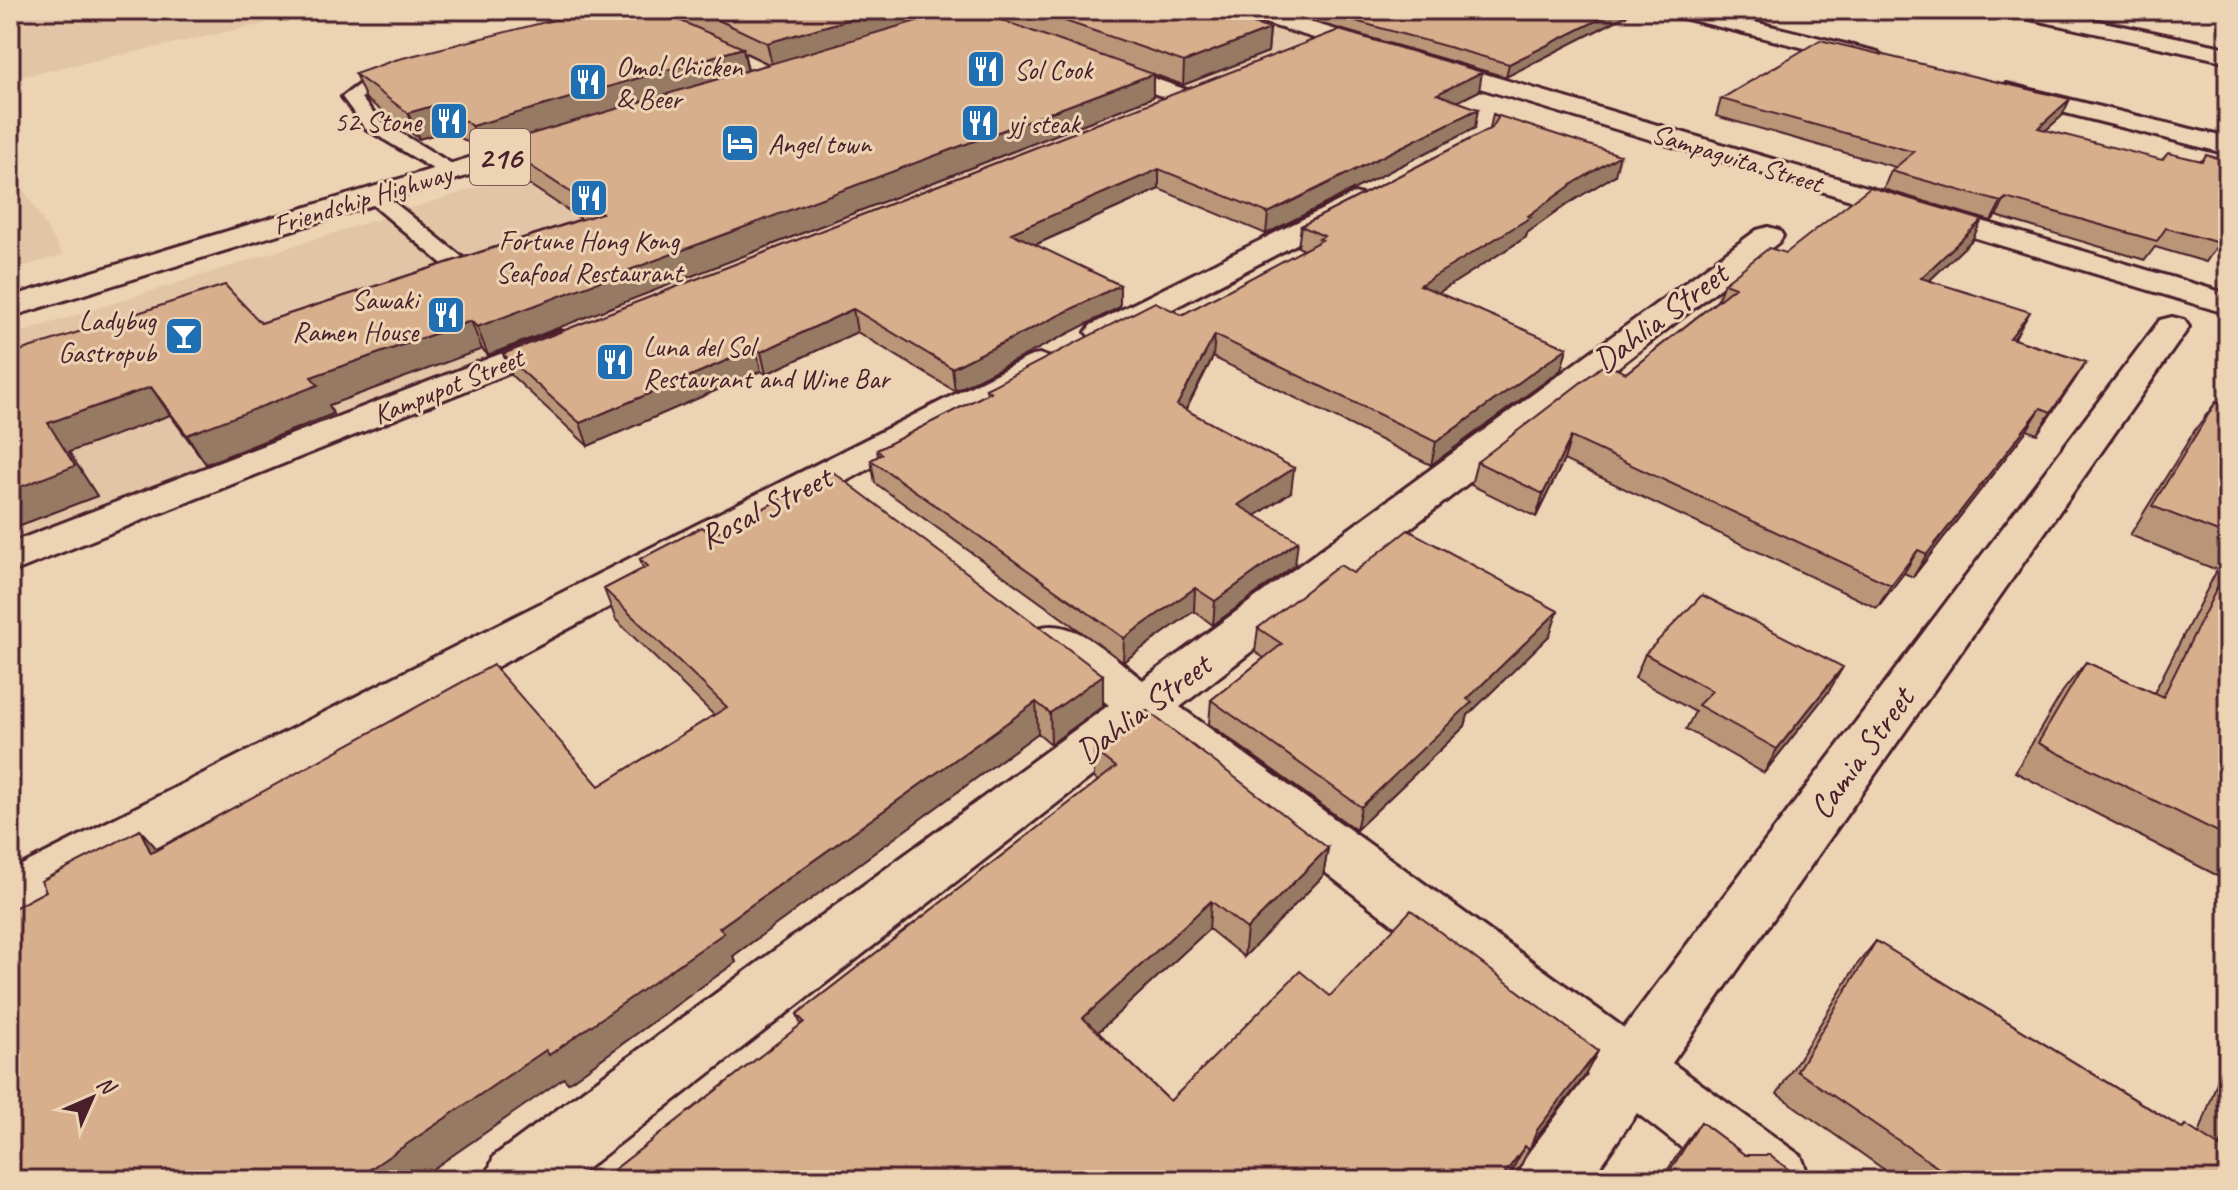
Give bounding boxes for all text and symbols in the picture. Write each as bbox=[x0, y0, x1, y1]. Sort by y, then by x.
restaurant icon: Sol Cook bbox=[965, 48, 1007, 90]
place label: Omo! Chicken & Beer bbox=[616, 49, 744, 116]
place label: Sol Cook bbox=[1014, 52, 1094, 87]
restaurant icon: Omo! Chicken & Beer bbox=[567, 61, 609, 103]
restaurant icon: 52 Stone bbox=[428, 100, 470, 142]
restaurant icon: yj steak bbox=[959, 102, 1001, 144]
place label: 52 Stone bbox=[334, 104, 423, 139]
place label: yj steak bbox=[1006, 106, 1081, 141]
street label: Sampaguita Street bbox=[1648, 115, 1829, 201]
hotel icon: Angel town bbox=[719, 122, 761, 164]
place label: Angel town bbox=[768, 126, 873, 161]
road number: 216 bbox=[470, 129, 530, 185]
street label: Friendship Highway bbox=[269, 155, 458, 243]
restaurant icon: Fortune Hong Kong Seafood Restaurant bbox=[568, 177, 610, 219]
place label: Fortune Hong Kong Seafood Restaurant bbox=[496, 223, 685, 290]
street label: Dahlia Street bbox=[1584, 250, 1739, 382]
place label: Sawaki Ramen House bbox=[292, 282, 422, 349]
restaurant icon: Sawaki Ramen House bbox=[425, 294, 467, 336]
place label: Ladybug Gastropub bbox=[58, 303, 158, 370]
bar icon: Ladybug Gastropub bbox=[163, 315, 205, 357]
place label: Luna del Sol Restaurant and Wine Bar bbox=[643, 329, 891, 396]
street label: Kampupot Street bbox=[368, 339, 531, 432]
restaurant icon: Luna del Sol Restaurant and Wine Bar bbox=[594, 341, 636, 383]
street label: Rosal Street bbox=[692, 454, 842, 559]
street label: Dahlia Street bbox=[1067, 641, 1222, 773]
street label: Camia Street bbox=[1799, 676, 1925, 827]
north arrow bbox=[52, 1058, 132, 1138]
text: N bbox=[91, 1070, 123, 1102]

